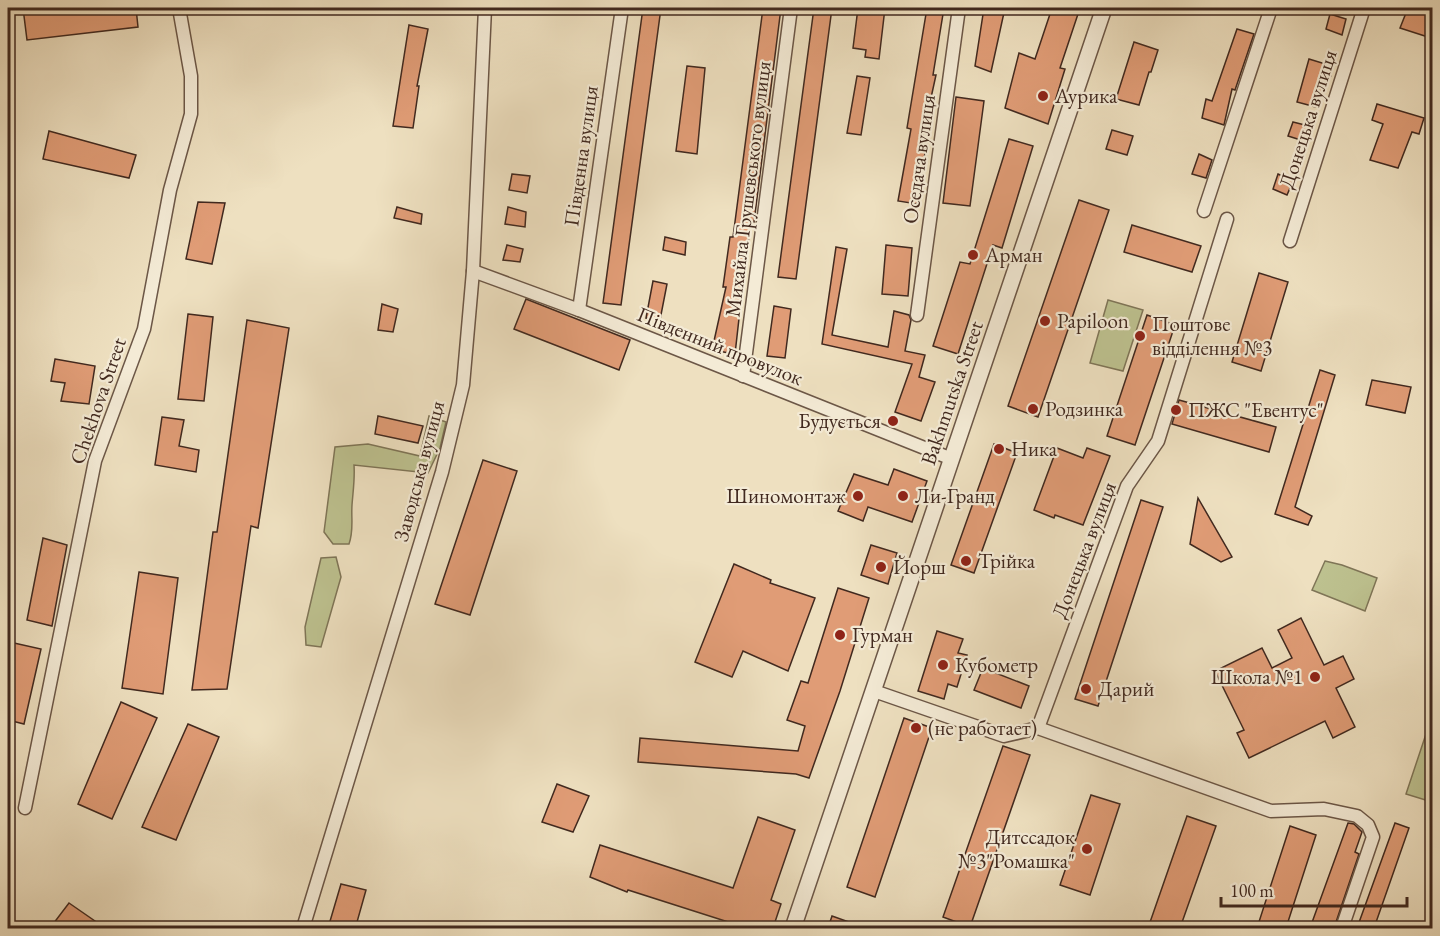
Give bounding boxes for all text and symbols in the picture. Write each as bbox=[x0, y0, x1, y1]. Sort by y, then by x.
street label: Донецька вулиця bbox=[1272, 46, 1343, 192]
street label: Михайла Грушевського вулиця bbox=[718, 59, 777, 319]
place label: Аурика bbox=[1054, 82, 1118, 109]
street label: Південна вулиця bbox=[557, 84, 604, 228]
marker: Аурика bbox=[1036, 89, 1050, 103]
street label: Оседача вулиця bbox=[896, 92, 941, 225]
place label: Арман bbox=[984, 241, 1043, 268]
marker: Арман bbox=[966, 248, 980, 262]
street label: Південний провулок bbox=[633, 300, 807, 391]
place label: Papiloon bbox=[1057, 307, 1129, 334]
place label: Поштове відділення №3 bbox=[1152, 310, 1272, 361]
marker: Papiloon bbox=[1038, 314, 1052, 328]
street label: Bakhmutska Street bbox=[914, 317, 989, 468]
marker: Поштове відділення №3 bbox=[1133, 329, 1147, 343]
street label: Chekhova Street bbox=[63, 334, 132, 468]
place label: Родзинка bbox=[1045, 395, 1124, 422]
place label: ПЖС "Евентус" bbox=[1188, 396, 1324, 423]
street label: Заводська вулиця bbox=[387, 397, 450, 544]
marker: Родзинка bbox=[1026, 402, 1040, 416]
marker: ПЖС "Евентус" bbox=[1169, 403, 1183, 417]
place label: Будується bbox=[798, 407, 881, 434]
marker: Будується bbox=[886, 414, 900, 428]
place label: Ника bbox=[1011, 435, 1058, 462]
marker: Ника bbox=[992, 442, 1006, 456]
street label: Донецька вулиця bbox=[1045, 478, 1122, 622]
place label: Шиномонтаж bbox=[726, 482, 846, 509]
place label: Ли-Гранд bbox=[915, 482, 995, 509]
marker: Шиномонтаж bbox=[851, 489, 865, 503]
marker: Ли-Гранд bbox=[896, 489, 910, 503]
place label: Трійка bbox=[978, 547, 1036, 574]
place label: Йорш bbox=[893, 553, 946, 580]
marker: Трійка bbox=[959, 554, 973, 568]
marker: Йорш bbox=[874, 560, 888, 574]
place label: Гурман bbox=[852, 621, 913, 648]
marker: Гурман bbox=[833, 628, 847, 642]
place label: Кубометр bbox=[955, 651, 1038, 678]
marker: Кубометр bbox=[936, 658, 950, 672]
place label: Школа №1 bbox=[1211, 663, 1303, 690]
marker: Школа №1 bbox=[1308, 670, 1322, 684]
place label: Дарий bbox=[1098, 675, 1154, 702]
marker: Дарий bbox=[1079, 682, 1093, 696]
place label: (не работает) bbox=[928, 714, 1037, 741]
marker: (не работает) bbox=[909, 721, 923, 735]
place label: Дитссадок №3"Ромашка" bbox=[958, 823, 1075, 874]
marker: Дитссадок №3"Ромашка" bbox=[1080, 842, 1094, 856]
scale bar bbox=[1221, 870, 1407, 908]
text: 100 m bbox=[1230, 879, 1274, 902]

